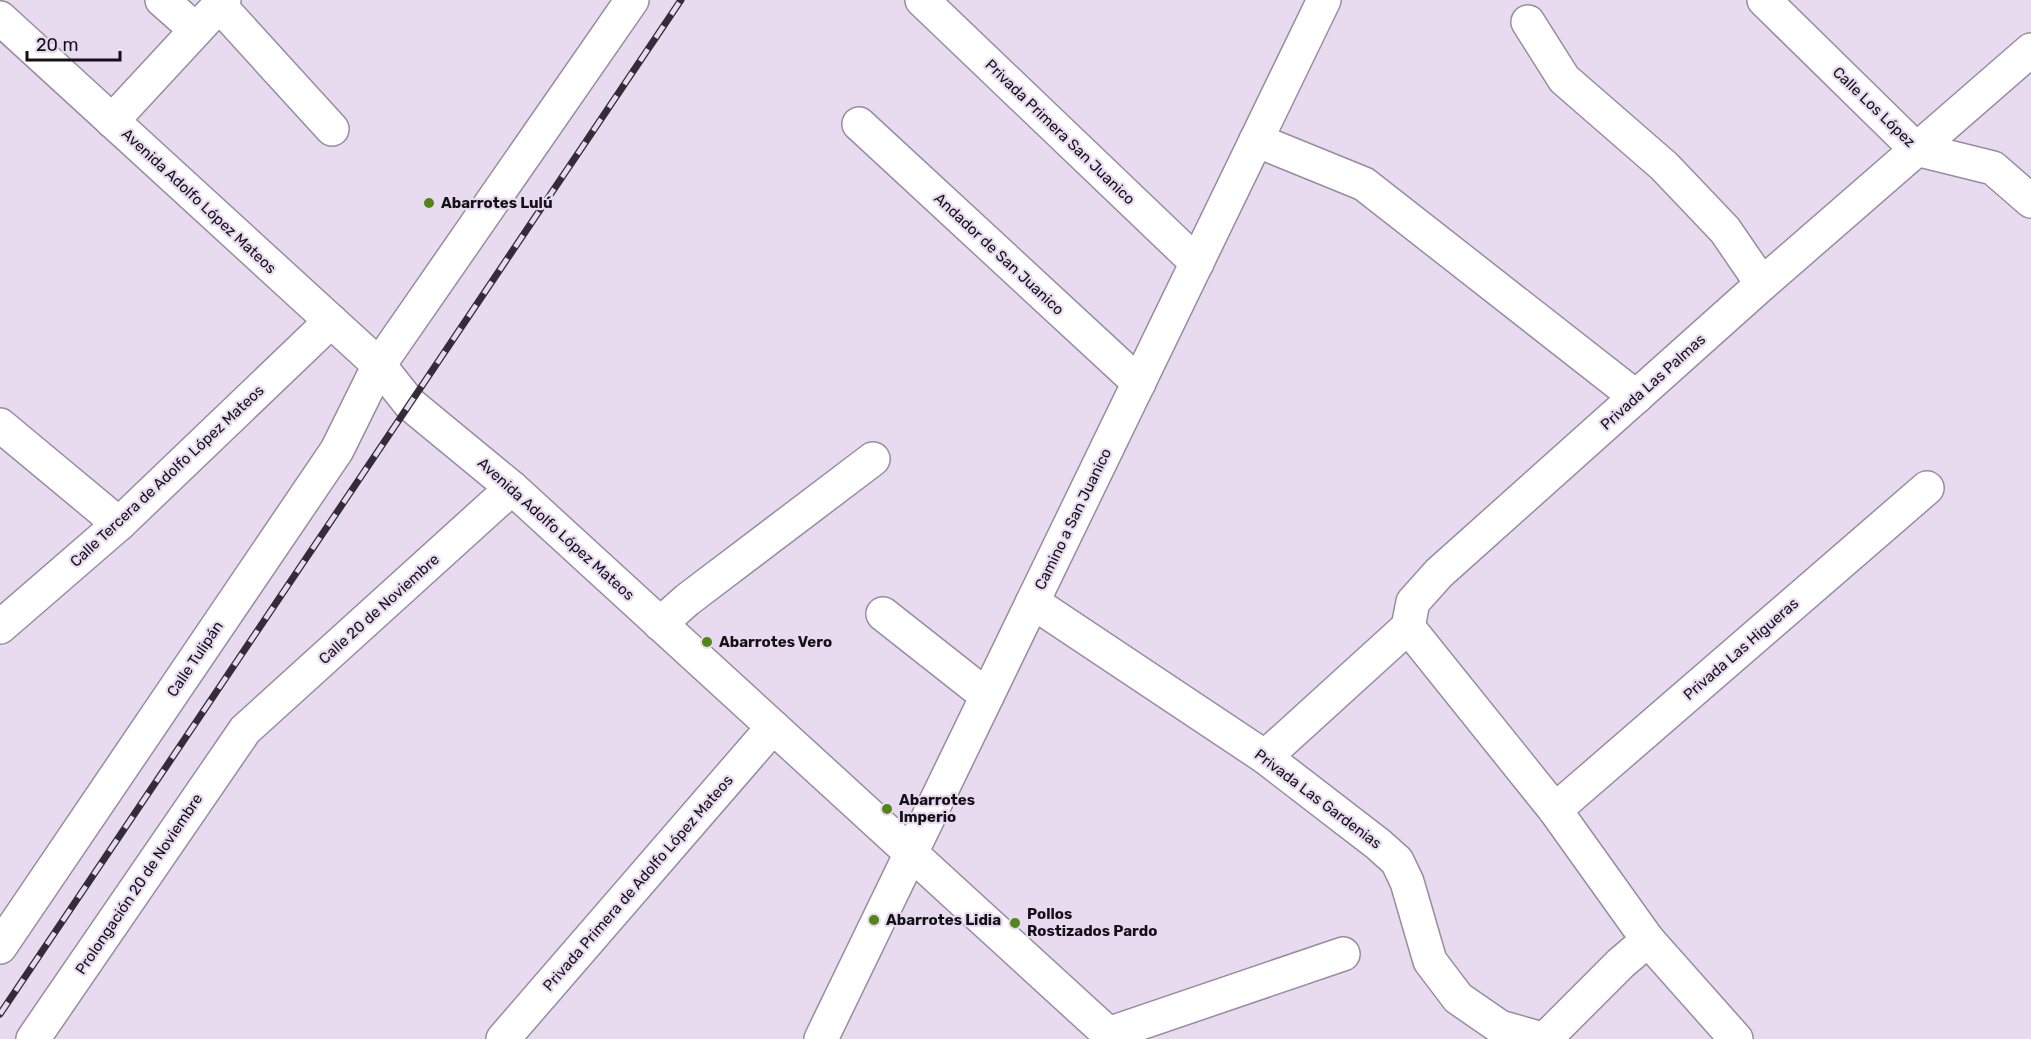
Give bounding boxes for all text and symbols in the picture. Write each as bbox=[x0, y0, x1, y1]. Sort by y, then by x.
scale bar bbox=[27, 24, 120, 62]
text: 20 m bbox=[36, 34, 78, 56]
street label: Privada Primera San Juanico bbox=[981, 56, 1139, 208]
street label: Calle Los López bbox=[1829, 63, 1919, 151]
street label: Avenida Adolfo López Mateos bbox=[118, 125, 280, 278]
street label: Andador de San Juanico bbox=[930, 189, 1068, 319]
place label: Abarrotes Lulú bbox=[441, 194, 553, 212]
marker: Abarrotes Lulú bbox=[422, 196, 436, 210]
street label: Privada Las Palmas bbox=[1597, 330, 1709, 434]
street label: Calle Tercera de Adolfo López Mateos bbox=[66, 381, 268, 571]
street label: Camino a San Juanico bbox=[1031, 445, 1115, 593]
street label: Avenida Adolfo López Mateos bbox=[474, 454, 638, 604]
street label: Calle 20 de Noviembre bbox=[315, 550, 443, 668]
street label: Privada Las Higueras bbox=[1680, 594, 1802, 704]
street label: Calle Tulipán bbox=[163, 618, 227, 700]
place label: Abarrotes Vero bbox=[719, 633, 832, 651]
marker: Abarrotes Vero bbox=[700, 635, 714, 649]
street label: Privada Las Gardenias bbox=[1251, 745, 1385, 853]
street label: Privada Primera de Adolfo López Mateos bbox=[539, 771, 737, 995]
street label: Prolongación 20 de Noviembre bbox=[72, 790, 206, 978]
place label: Abarrotes Imperio bbox=[899, 791, 975, 826]
marker: Abarrotes Imperio bbox=[880, 802, 894, 816]
place label: Pollos Rostizados Pardo bbox=[1027, 905, 1157, 940]
place label: Abarrotes Lidia bbox=[886, 911, 1001, 929]
marker: Abarrotes Lidia bbox=[867, 913, 881, 927]
marker: Pollos Rostizados Pardo bbox=[1008, 916, 1022, 930]

